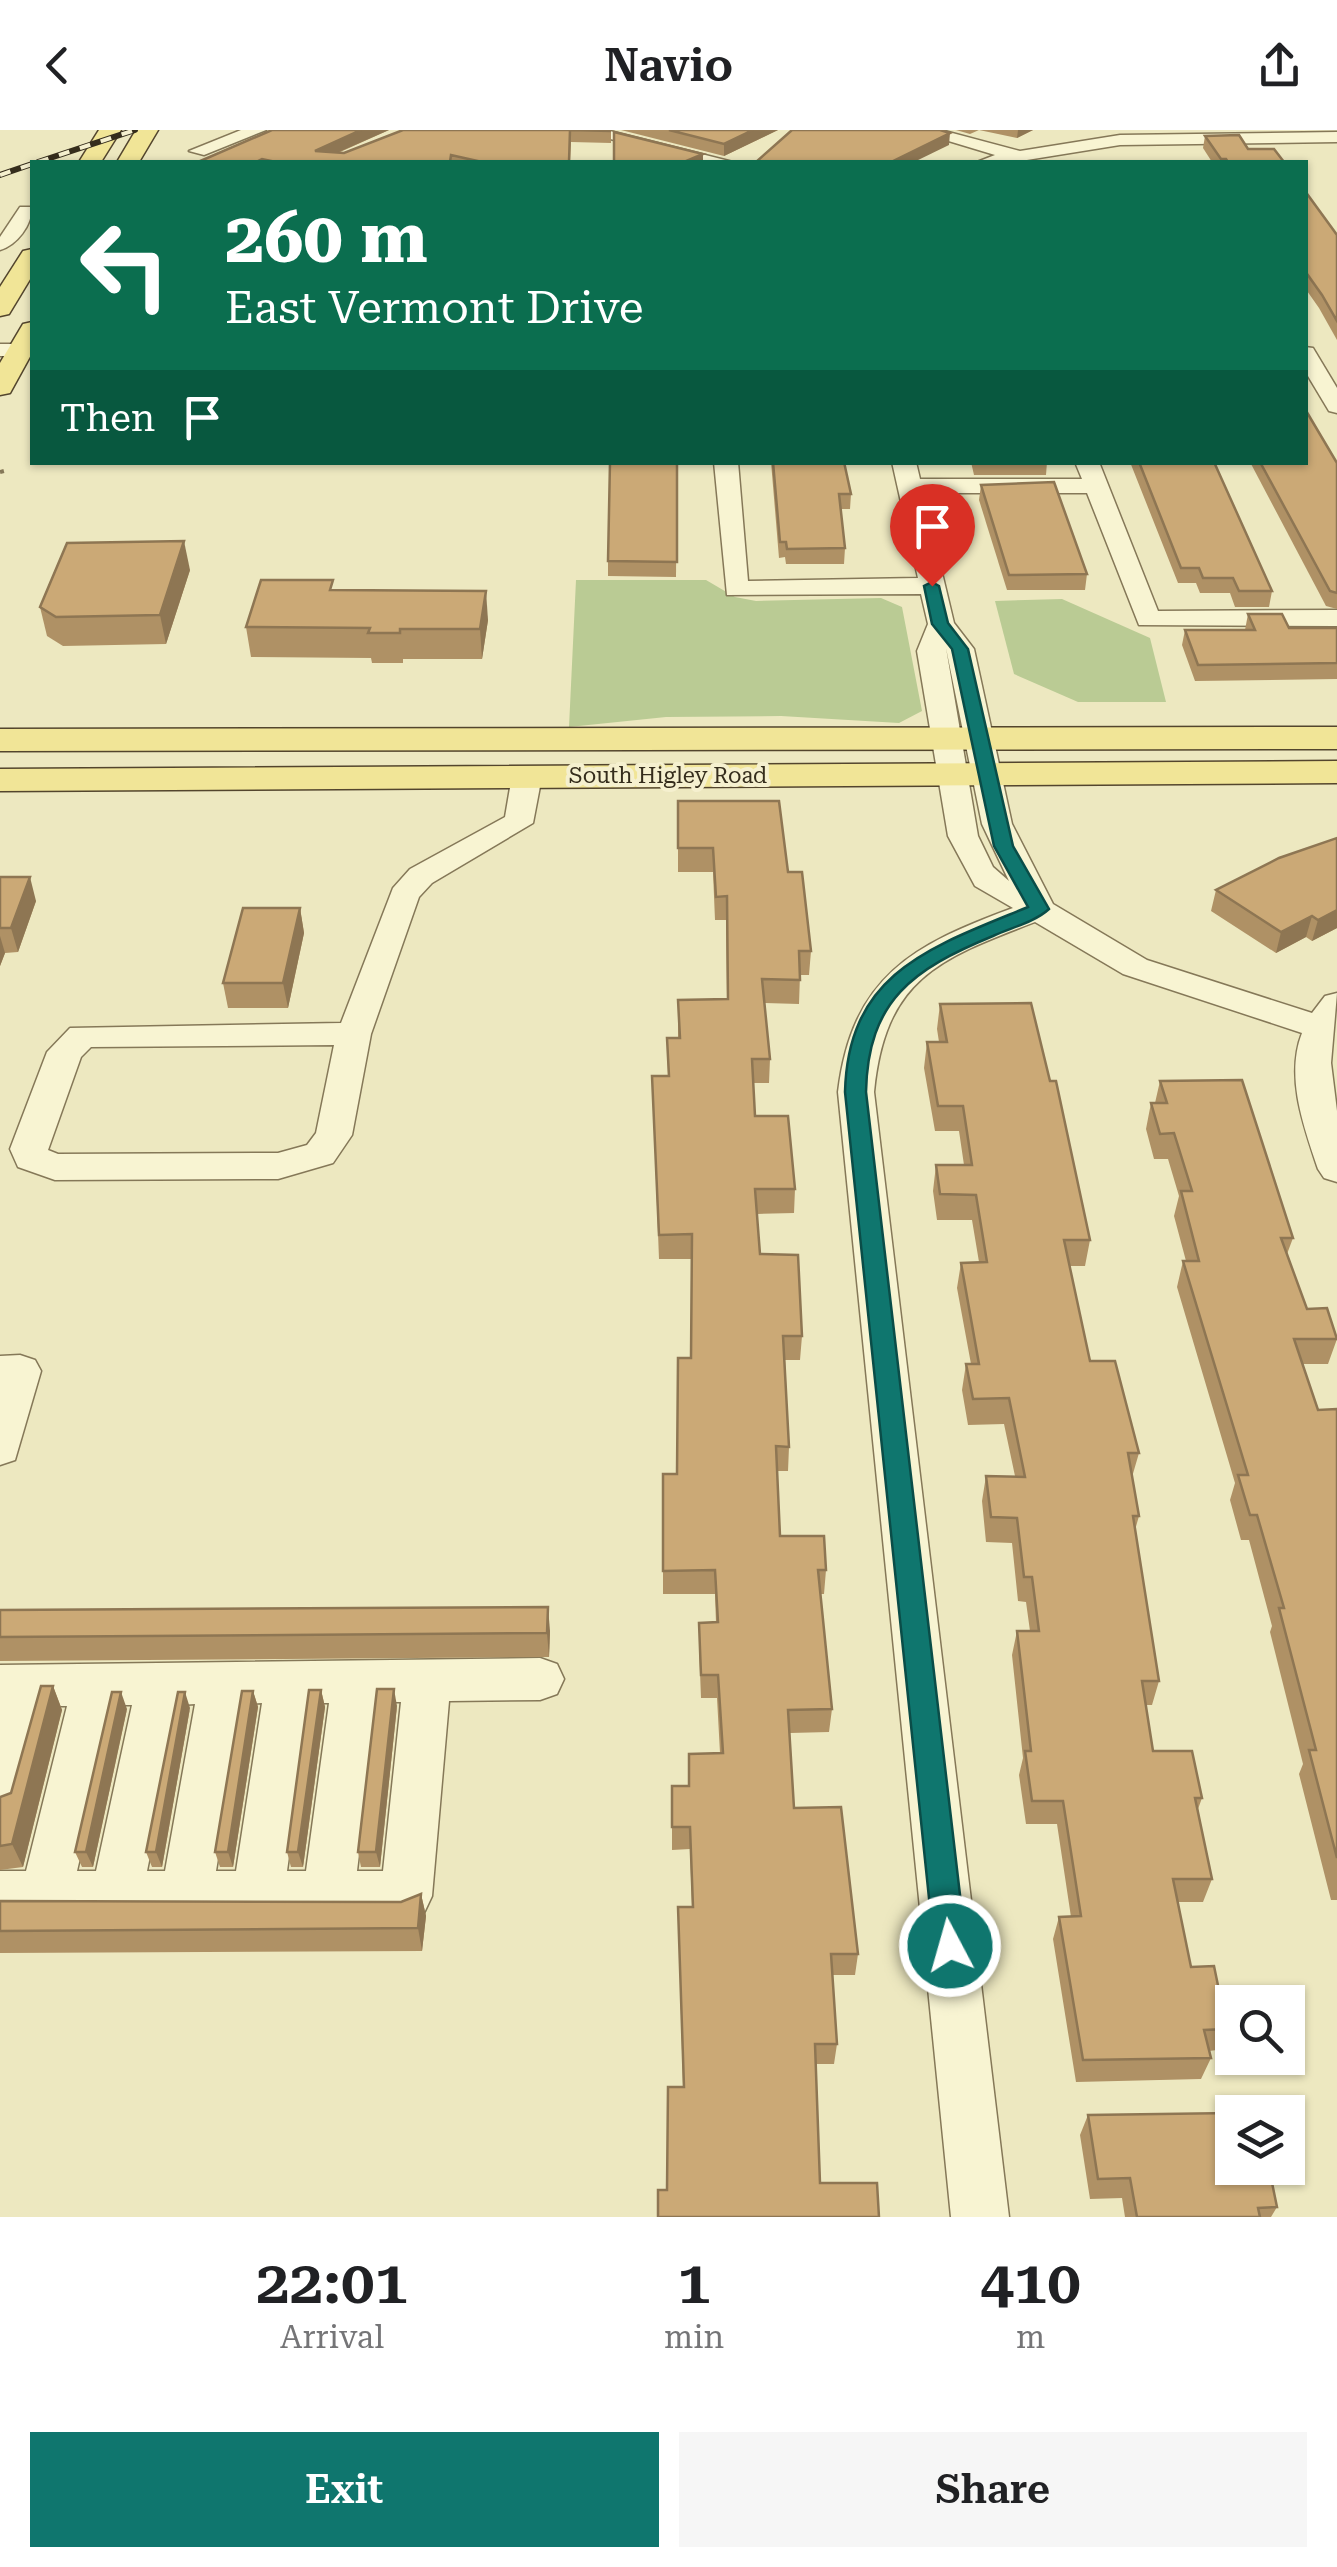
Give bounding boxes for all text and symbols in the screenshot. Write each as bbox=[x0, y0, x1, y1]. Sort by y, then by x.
icon: back bbox=[30, 38, 85, 93]
icon: share bbox=[1252, 38, 1307, 93]
text: Navio bbox=[604, 39, 733, 92]
text: 260 m bbox=[225, 197, 428, 279]
icon: left bbox=[60, 200, 190, 330]
text: East Vermont Drive bbox=[225, 281, 644, 334]
icon: arrive bbox=[175, 390, 230, 445]
text: Then bbox=[60, 396, 155, 440]
pin bbox=[890, 484, 975, 587]
icon: arrive bbox=[905, 499, 960, 554]
street label: South Higley Road bbox=[569, 763, 767, 788]
position arrow bbox=[898, 1894, 1002, 1998]
map controls bbox=[1215, 1985, 1305, 2185]
button: search bbox=[1215, 1985, 1305, 2075]
button: layers bbox=[1215, 2095, 1305, 2185]
text: 22:01 bbox=[256, 2247, 408, 2318]
text: 1 bbox=[677, 2247, 711, 2318]
text: 410 bbox=[980, 2247, 1081, 2318]
text: Arrival bbox=[280, 2318, 384, 2356]
text: min bbox=[664, 2318, 724, 2356]
text: m bbox=[1016, 2318, 1045, 2356]
button: Exit bbox=[30, 2432, 659, 2547]
button: Share bbox=[679, 2432, 1307, 2547]

